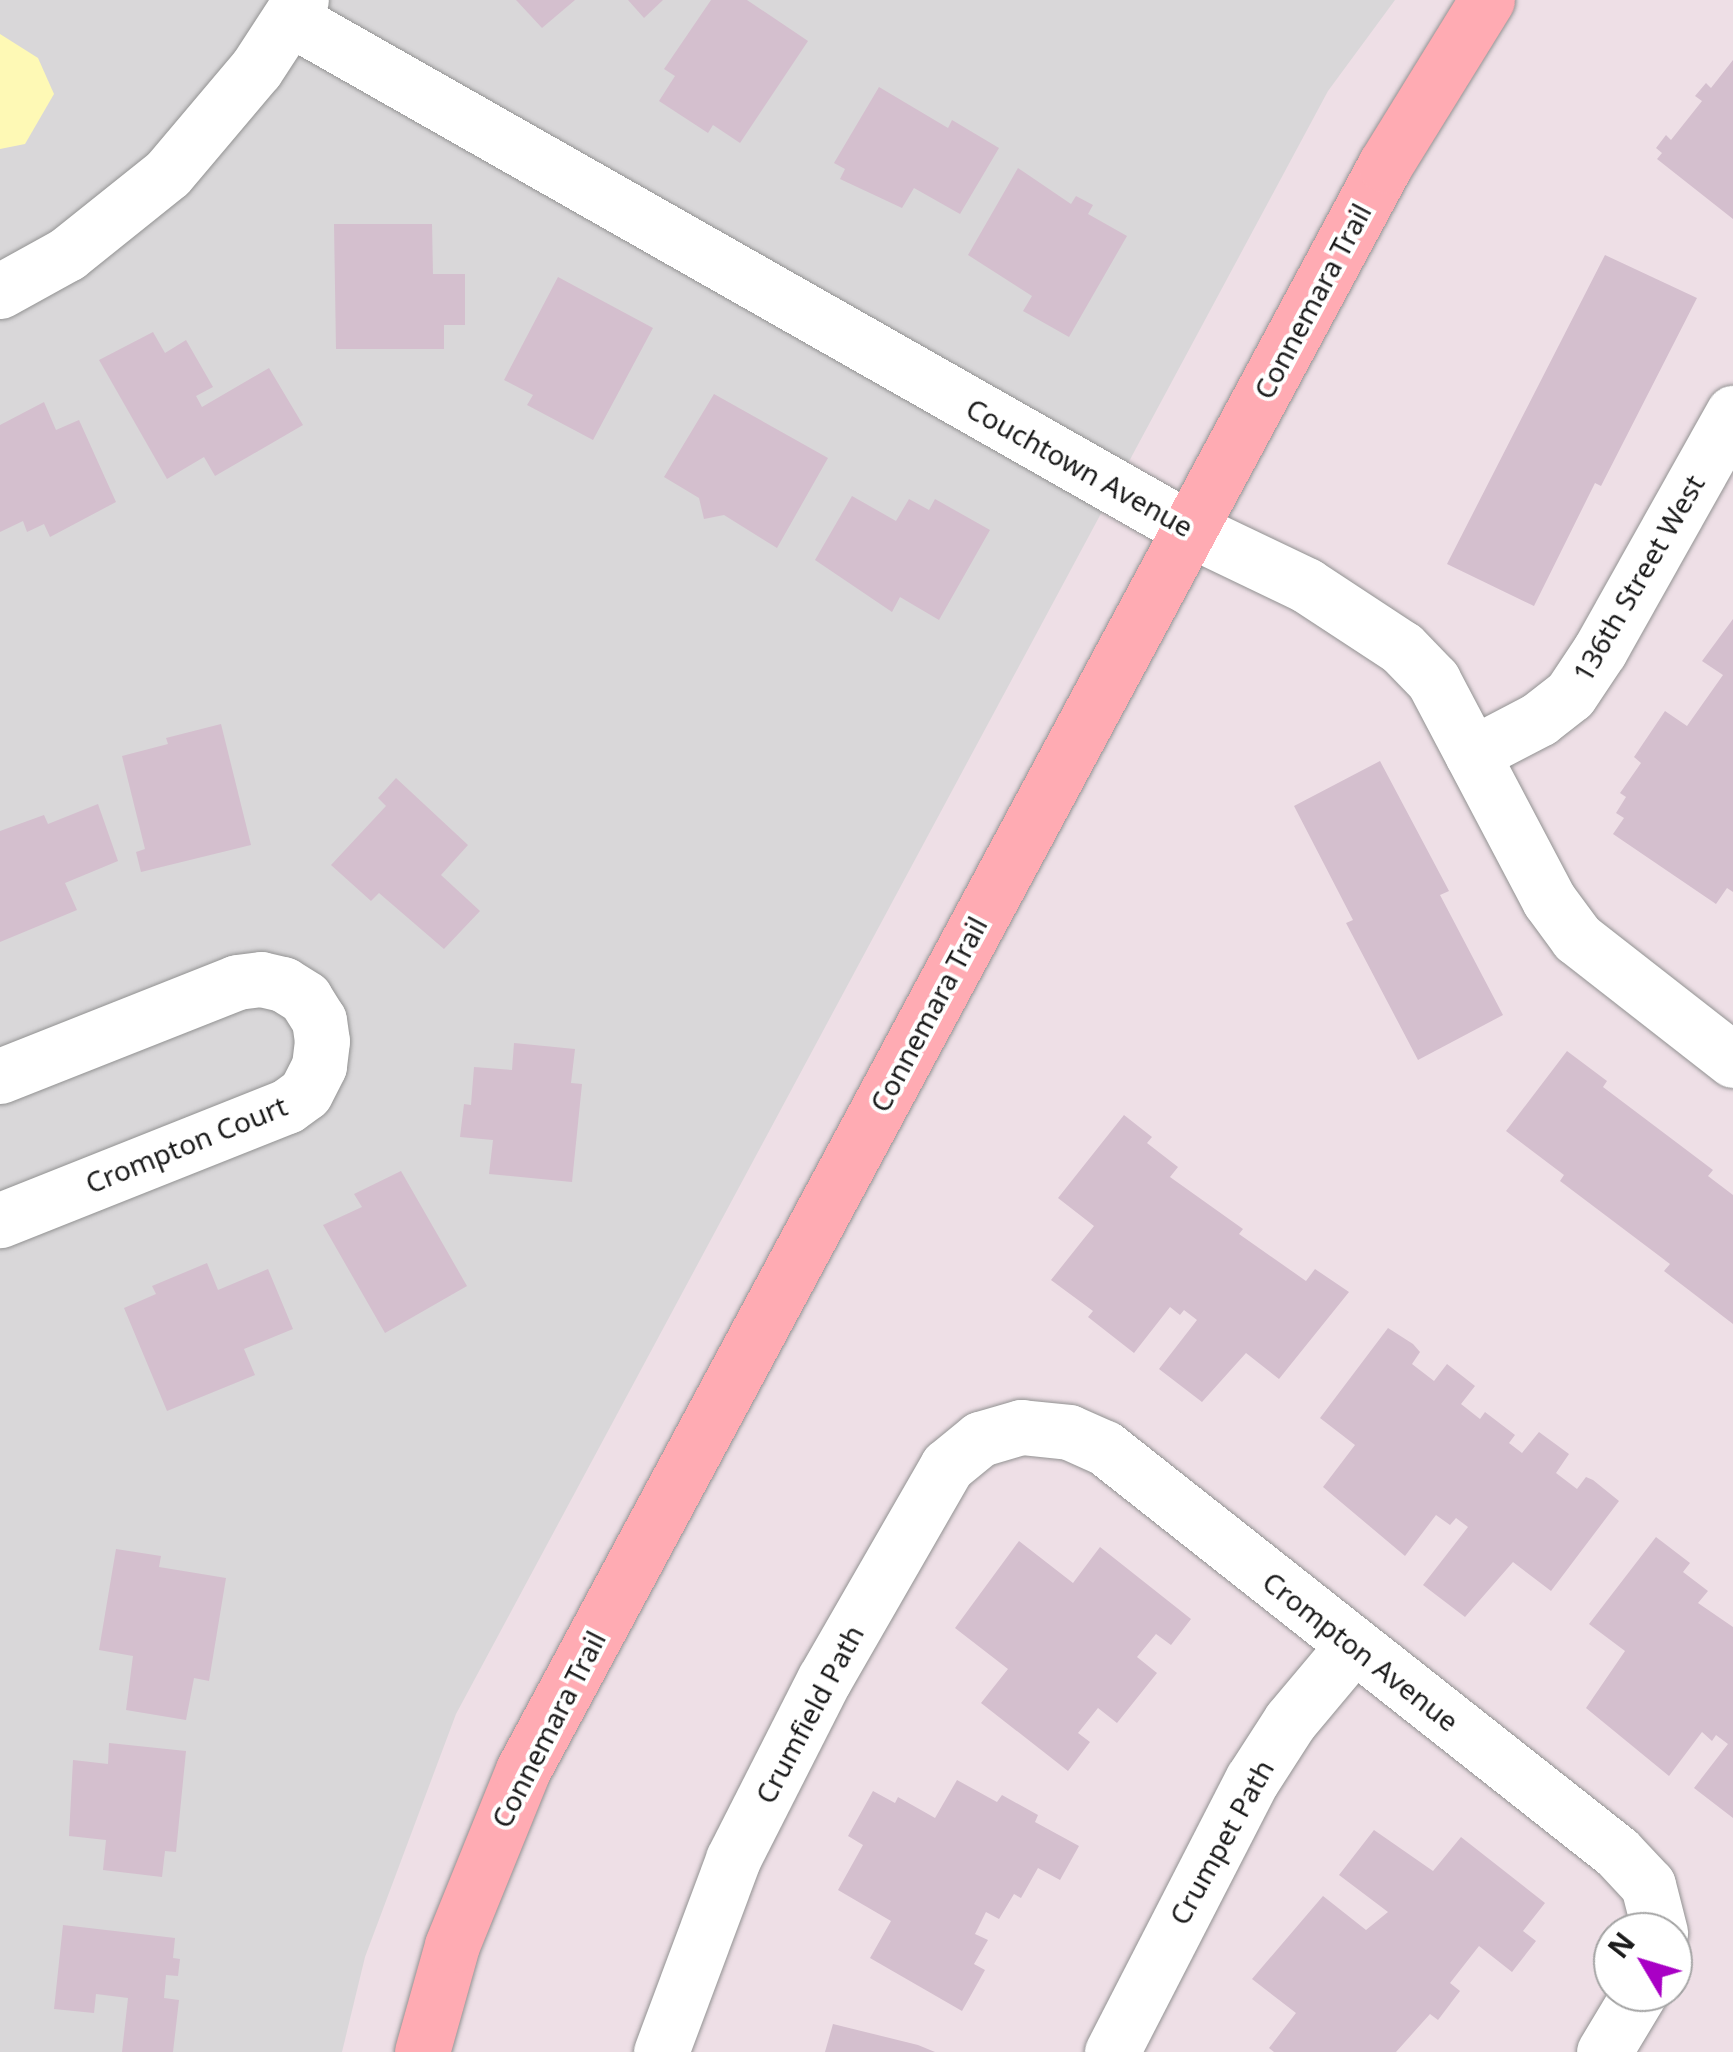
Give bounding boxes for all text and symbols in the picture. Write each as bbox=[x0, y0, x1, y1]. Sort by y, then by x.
street label: Connemara Trail bbox=[1246, 198, 1378, 404]
street label: Couchtown Avenue bbox=[961, 391, 1199, 543]
street label: 136th Street West bbox=[1565, 469, 1711, 687]
street label: Connemara Trail bbox=[862, 911, 994, 1117]
street label: Crompton Court bbox=[80, 1088, 292, 1200]
street label: Crompton Avenue bbox=[1256, 1564, 1466, 1738]
street label: Crumfield Path bbox=[748, 1619, 870, 1809]
street label: Connemara Trail bbox=[484, 1625, 612, 1833]
street label: Crumpet Path bbox=[1162, 1754, 1280, 1930]
north arrow bbox=[1593, 1912, 1693, 2012]
text: N bbox=[1599, 1924, 1643, 1965]

